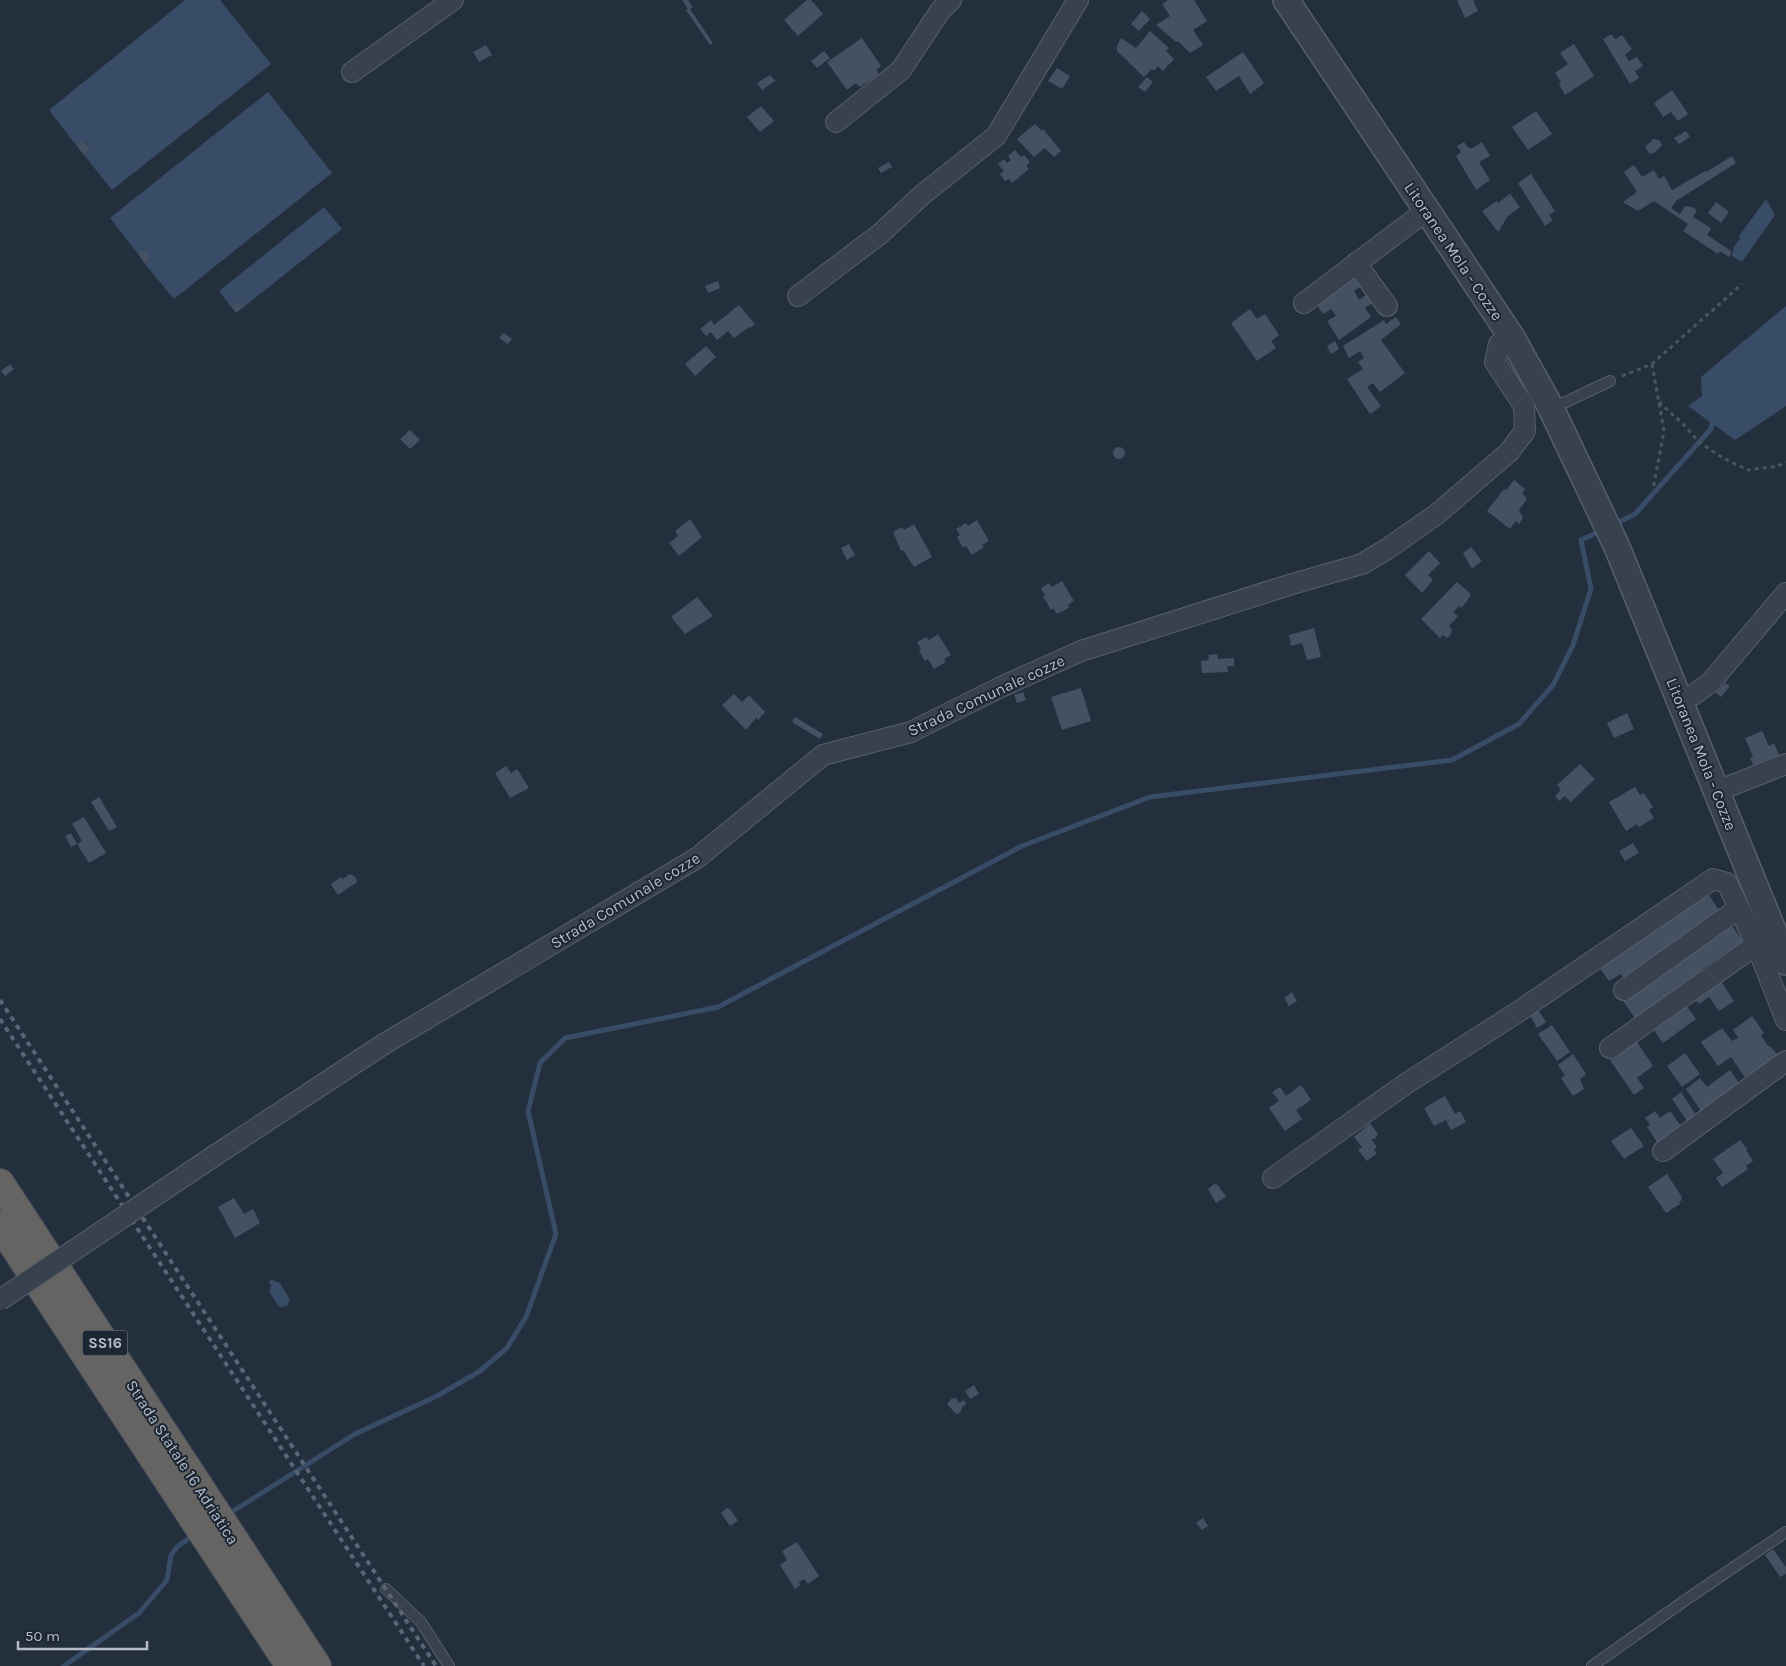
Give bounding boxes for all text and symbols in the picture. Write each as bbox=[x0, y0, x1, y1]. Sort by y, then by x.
street label: Litoranea Mola - Cozze bbox=[1400, 178, 1507, 324]
street label: Strada Comunale cozze bbox=[905, 651, 1068, 740]
street label: Litoranea Mola - Cozze bbox=[1662, 675, 1741, 833]
street label: Strada Comunale cozze bbox=[547, 848, 703, 953]
road number: SS16 bbox=[82, 1330, 128, 1356]
street label: Strada Statale 16 Adriatica bbox=[122, 1376, 243, 1548]
scale bar bbox=[18, 1618, 146, 1650]
text: 50 m bbox=[25, 1627, 60, 1645]

